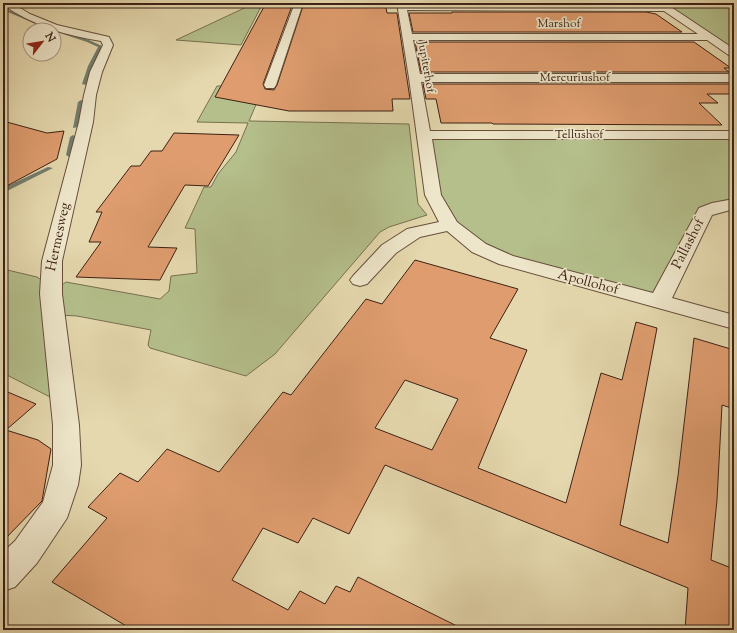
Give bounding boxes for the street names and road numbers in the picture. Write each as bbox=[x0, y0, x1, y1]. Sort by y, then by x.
street label: Marshof bbox=[537, 15, 581, 33]
street label: Jupiterhof bbox=[412, 39, 440, 95]
street label: Mercuriushof bbox=[540, 69, 611, 87]
street label: Tellushof bbox=[555, 126, 604, 144]
street label: Hermesweg bbox=[42, 201, 76, 273]
street label: Pallashof bbox=[668, 214, 711, 273]
street label: Apollohof bbox=[555, 265, 622, 301]

